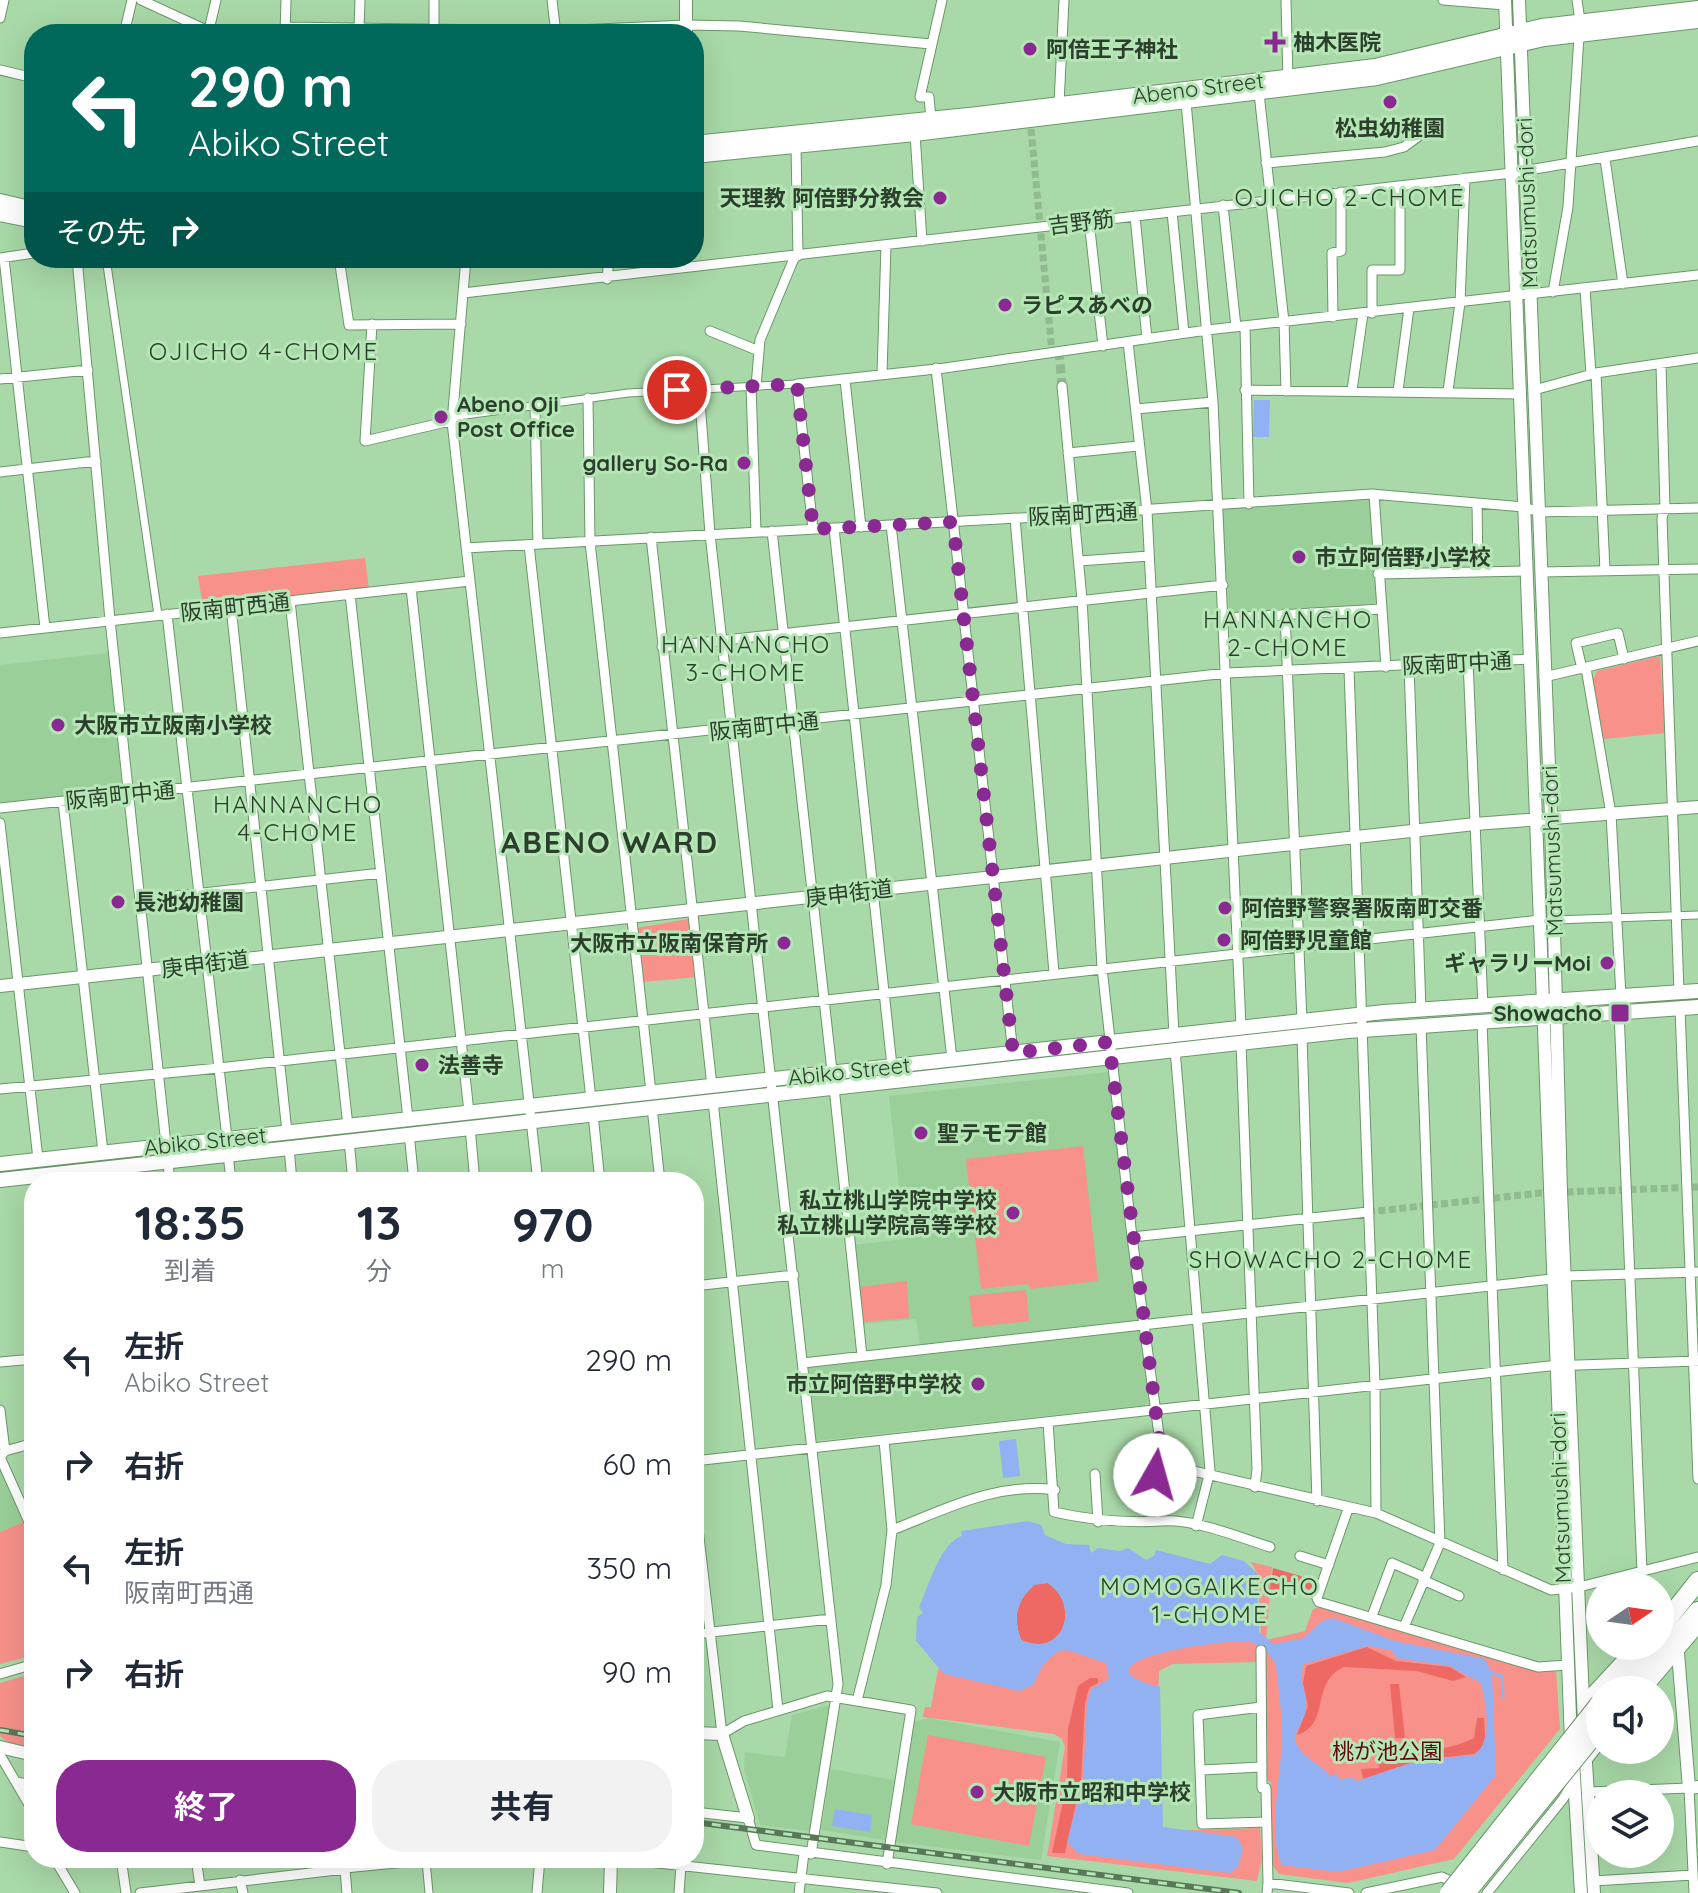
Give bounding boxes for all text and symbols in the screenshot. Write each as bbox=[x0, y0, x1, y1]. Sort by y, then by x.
place label: 柚木医院 bbox=[1293, 28, 1381, 56]
marker: 柚木医院 bbox=[1264, 31, 1286, 53]
place label: 阿倍王子神社 bbox=[1046, 35, 1178, 63]
marker: 阿倍王子神社 bbox=[1021, 40, 1039, 58]
text: 290 m bbox=[188, 51, 353, 121]
icon: left bbox=[56, 56, 160, 160]
street label: Abeno Street bbox=[1131, 66, 1265, 110]
marker: 松虫幼稚園 bbox=[1381, 93, 1399, 111]
place label: 松虫幼稚園 bbox=[1335, 114, 1445, 142]
street label: Matsumushi-dori bbox=[1510, 117, 1544, 289]
text: Abiko Street bbox=[188, 120, 389, 165]
district label: OJICHO 2-CHOME bbox=[1234, 182, 1466, 212]
place label: 天理教 阿倍野分教会 bbox=[720, 184, 924, 212]
marker: 天理教 阿倍野分教会 bbox=[931, 189, 949, 207]
street label: 吉野筋 bbox=[1047, 204, 1115, 240]
icon: right bbox=[162, 208, 206, 252]
text: その先 bbox=[56, 213, 146, 251]
place label: ラピスあべの bbox=[1021, 291, 1153, 319]
marker: ラピスあべの bbox=[996, 296, 1014, 314]
district label: OJICHO 4-CHOME bbox=[149, 336, 379, 366]
pin bbox=[643, 356, 711, 424]
icon: arrive bbox=[655, 368, 699, 412]
place label: Abeno Oji Post Office bbox=[457, 390, 575, 443]
marker: Abeno Oji Post Office bbox=[432, 408, 450, 426]
place label: gallery So-Ra bbox=[582, 449, 728, 477]
marker: gallery So-Ra bbox=[735, 454, 753, 472]
street label: 阪南町西通 bbox=[1027, 497, 1139, 531]
place label: 市立阿倍野小学校 bbox=[1315, 543, 1491, 571]
marker: 市立阿倍野小学校 bbox=[1290, 548, 1308, 566]
street label: 阪南町西通 bbox=[179, 587, 291, 627]
district label: HANNANCHO 2-CHOME bbox=[1203, 604, 1373, 662]
district label: HANNANCHO 3-CHOME bbox=[661, 629, 831, 687]
street label: 阪南町中通 bbox=[1401, 646, 1513, 680]
street label: 阪南町中通 bbox=[708, 706, 820, 746]
place label: 大阪市立阪南小学校 bbox=[74, 711, 272, 739]
marker: 大阪市立阪南小学校 bbox=[49, 716, 67, 734]
street label: Matsumushi-dori bbox=[1535, 765, 1569, 937]
street label: 阪南町中通 bbox=[64, 775, 176, 815]
district label: HANNANCHO 4-CHOME bbox=[213, 789, 383, 847]
district label: ABENO WARD bbox=[501, 823, 719, 861]
street label: 庚申街道 bbox=[804, 874, 894, 912]
place label: 長池幼稚園 bbox=[134, 888, 244, 916]
marker: 長池幼稚園 bbox=[109, 893, 127, 911]
place label: 阿倍野警察署阪南町交番 bbox=[1241, 894, 1483, 922]
marker: 阿倍野警察署阪南町交番 bbox=[1216, 899, 1234, 917]
place label: 阿倍野児童館 bbox=[1240, 926, 1372, 954]
place label: 大阪市立阪南保育所 bbox=[570, 929, 768, 957]
marker: 阿倍野児童館 bbox=[1215, 931, 1233, 949]
marker: 大阪市立阪南保育所 bbox=[775, 934, 793, 952]
street label: 庚申街道 bbox=[160, 945, 250, 983]
place label: ギャラリーMoi bbox=[1444, 949, 1591, 977]
marker: ギャラリーMoi bbox=[1598, 954, 1616, 972]
place label: Showacho bbox=[1493, 999, 1602, 1027]
marker: Showacho bbox=[1609, 1002, 1631, 1024]
place label: 法善寺 bbox=[438, 1051, 504, 1079]
street label: Abiko Street bbox=[786, 1051, 912, 1091]
marker: 法善寺 bbox=[413, 1056, 431, 1074]
place label: 聖テモテ館 bbox=[937, 1119, 1047, 1147]
street label: Abiko Street bbox=[142, 1121, 268, 1161]
marker: 聖テモテ館 bbox=[912, 1124, 930, 1142]
place label: 私立桃山学院中学校 私立桃山学院高等学校 bbox=[777, 1186, 997, 1239]
text: 18:35 bbox=[135, 1192, 246, 1252]
text: 13 bbox=[357, 1192, 401, 1252]
text: 970 bbox=[512, 1194, 593, 1254]
marker: 私立桃山学院中学校 私立桃山学院高等学校 bbox=[1004, 1204, 1022, 1222]
district label: SHOWACHO 2-CHOME bbox=[1189, 1244, 1473, 1274]
text: m bbox=[541, 1252, 564, 1285]
text: 到着 bbox=[164, 1254, 216, 1287]
text: 分 bbox=[366, 1254, 392, 1287]
text: 左折 bbox=[124, 1327, 184, 1365]
icon: left bbox=[56, 1338, 100, 1382]
text: 290 m bbox=[585, 1341, 672, 1379]
text: Abiko Street bbox=[124, 1366, 269, 1399]
place label: 市立阿倍野中学校 bbox=[786, 1370, 962, 1398]
marker: 市立阿倍野中学校 bbox=[969, 1375, 987, 1393]
street label: Matsumushi-dori bbox=[1543, 1412, 1577, 1584]
position arrow bbox=[1113, 1433, 1197, 1517]
icon: right bbox=[56, 1442, 100, 1486]
text: 60 m bbox=[602, 1445, 672, 1483]
text: 右折 bbox=[124, 1447, 184, 1485]
text: 左折 bbox=[124, 1533, 184, 1571]
icon: left bbox=[56, 1546, 100, 1590]
text: 350 m bbox=[587, 1549, 672, 1587]
district label: MOMOGAIKECHO 1-CHOME bbox=[1100, 1571, 1320, 1629]
north arrow bbox=[1586, 1572, 1674, 1660]
map controls bbox=[1586, 1572, 1674, 1868]
text: 阪南町西通 bbox=[124, 1576, 254, 1609]
icon: right bbox=[56, 1650, 100, 1694]
text: 90 m bbox=[602, 1653, 672, 1691]
text: 右折 bbox=[124, 1655, 184, 1693]
button: sound bbox=[1586, 1676, 1674, 1764]
park label: 桃が池公園 bbox=[1332, 1737, 1442, 1765]
button: 終了 bbox=[56, 1760, 356, 1852]
button: 共有 bbox=[372, 1760, 672, 1852]
place label: 大阪市立昭和中学校 bbox=[993, 1778, 1191, 1806]
button: layers bbox=[1586, 1780, 1674, 1868]
marker: 大阪市立昭和中学校 bbox=[968, 1783, 986, 1801]

